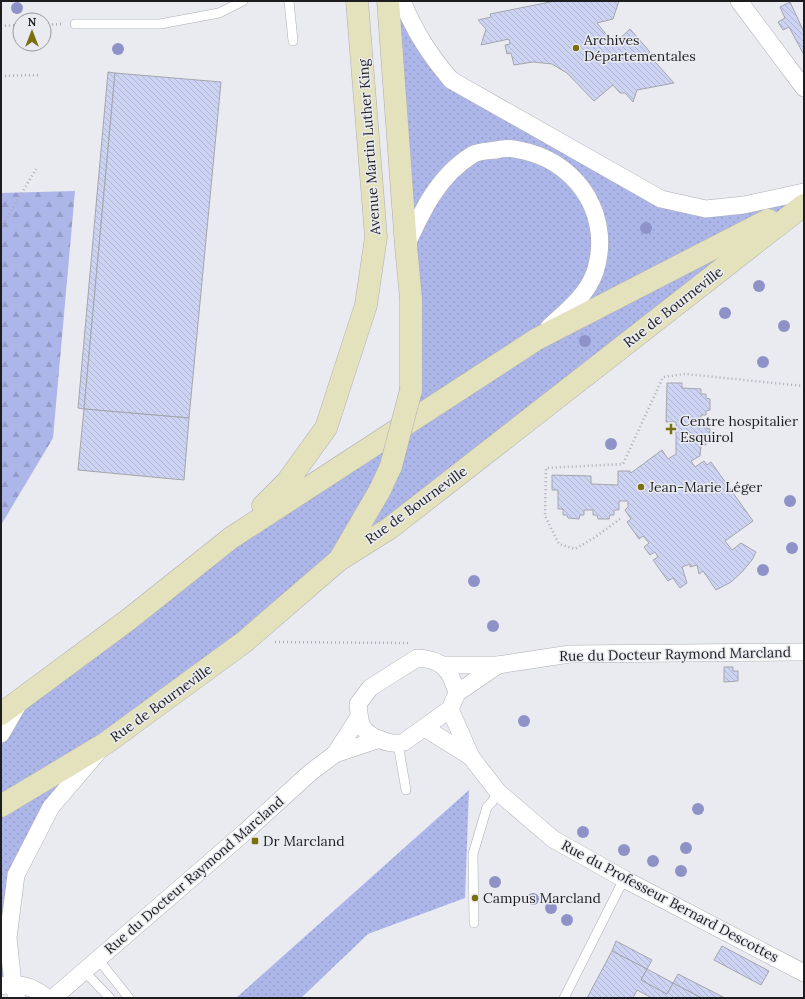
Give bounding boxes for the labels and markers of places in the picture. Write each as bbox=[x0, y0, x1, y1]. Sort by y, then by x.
place label: Archives Départementales bbox=[583, 31, 696, 65]
marker: Archives Départementales bbox=[571, 43, 581, 53]
place label: Centre hospitalier Esquirol bbox=[680, 412, 798, 446]
marker: Centre hospitalier Esquirol bbox=[665, 423, 677, 435]
place label: Jean-Marie Léger bbox=[648, 478, 762, 496]
marker: Jean-Marie Léger bbox=[636, 482, 646, 492]
place label: Dr Marcland bbox=[263, 832, 345, 850]
marker: Dr Marcland bbox=[250, 836, 260, 846]
place label: Campus Marcland bbox=[483, 889, 601, 907]
marker: Campus Marcland bbox=[470, 893, 480, 903]

